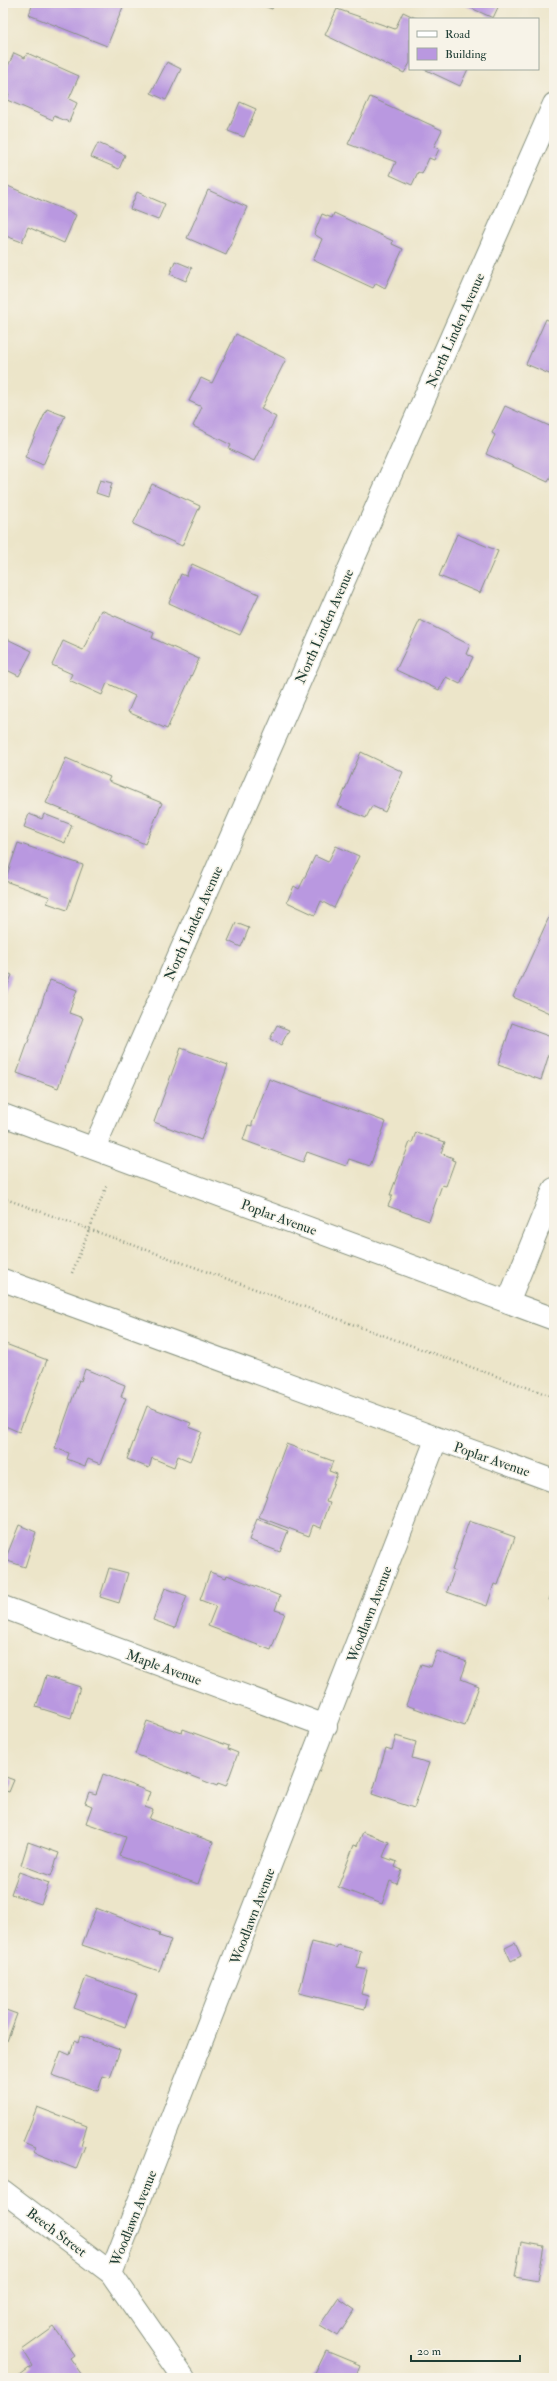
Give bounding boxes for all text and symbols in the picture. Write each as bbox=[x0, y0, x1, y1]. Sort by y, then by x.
legend bbox=[409, 18, 539, 70]
text: Road bbox=[445, 27, 470, 42]
text: Building bbox=[445, 47, 488, 62]
street label: North Linden Avenue bbox=[423, 270, 488, 390]
street label: North Linden Avenue bbox=[292, 566, 357, 686]
street label: North Linden Avenue bbox=[161, 863, 226, 983]
street label: Poplar Avenue bbox=[238, 1196, 319, 1240]
street label: Poplar Avenue bbox=[451, 1438, 532, 1481]
street label: Woodlawn Avenue bbox=[343, 1563, 396, 1666]
street label: Maple Avenue bbox=[123, 1646, 204, 1690]
street label: Woodlawn Avenue bbox=[226, 1865, 279, 1968]
street label: Woodlawn Avenue bbox=[106, 2168, 160, 2270]
street label: Beech Street bbox=[23, 2204, 90, 2261]
scale bar bbox=[411, 2337, 520, 2363]
text: 20 m bbox=[417, 2344, 442, 2359]

